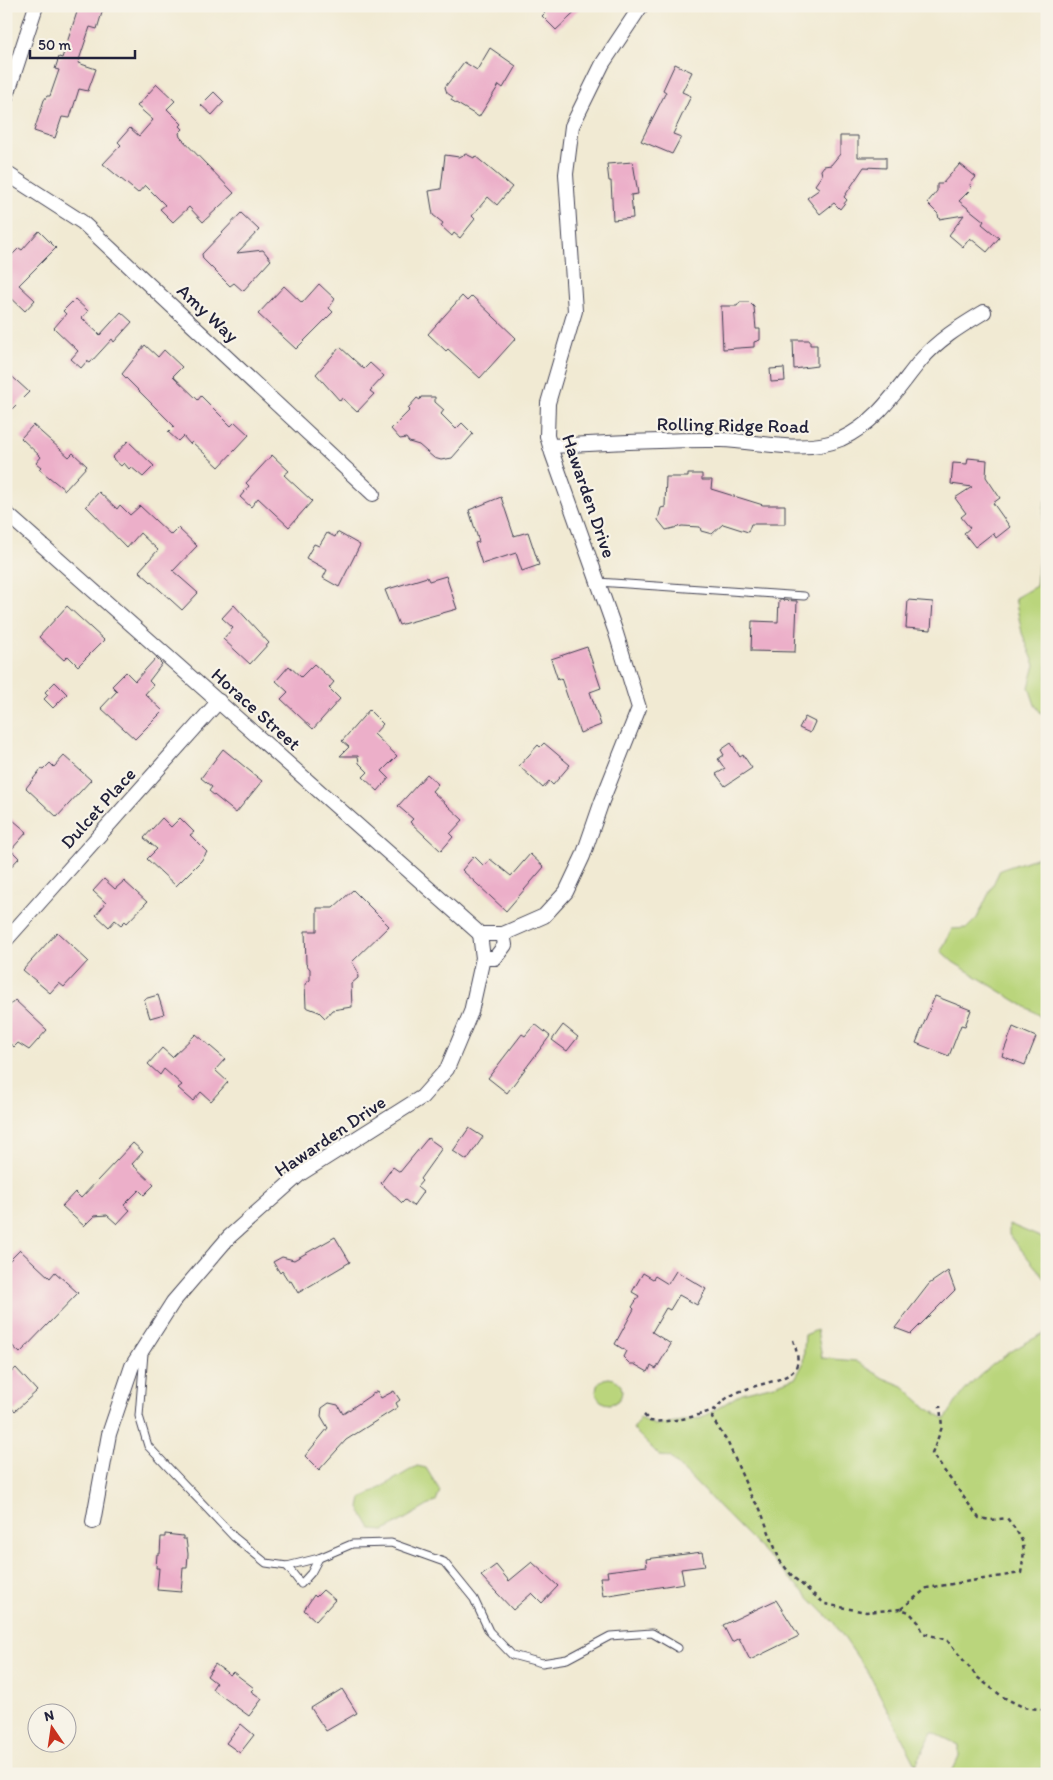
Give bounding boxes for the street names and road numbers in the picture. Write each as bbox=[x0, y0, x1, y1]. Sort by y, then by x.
street label: Amy Way bbox=[172, 279, 244, 347]
street label: Rolling Ridge Road bbox=[656, 412, 810, 438]
street label: Hawarden Drive bbox=[557, 431, 621, 561]
street label: Horace Street bbox=[207, 663, 305, 755]
street label: Dulcet Place bbox=[56, 763, 140, 853]
street label: Hawarden Drive bbox=[270, 1090, 390, 1182]

